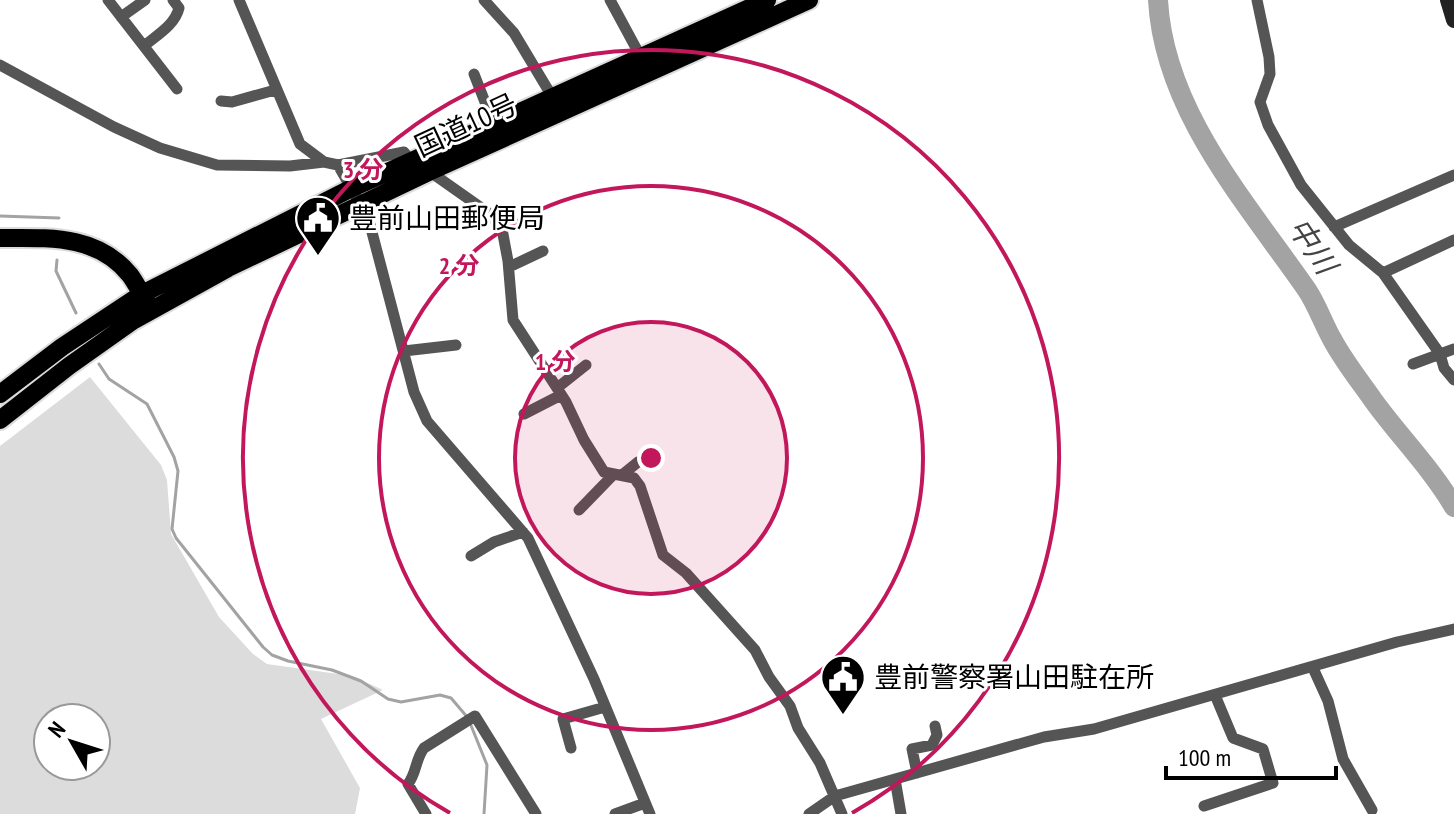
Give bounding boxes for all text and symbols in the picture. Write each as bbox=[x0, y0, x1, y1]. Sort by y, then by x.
street label: 国道10号 bbox=[408, 85, 523, 164]
text: 3 分 bbox=[343, 154, 383, 185]
public building icon: 豊前山田郵便局 bbox=[294, 194, 342, 257]
place label: 豊前山田郵便局 bbox=[349, 199, 545, 236]
water label: 中川 bbox=[1280, 209, 1348, 283]
text: 2 分 bbox=[439, 250, 479, 281]
text: 1 分 bbox=[535, 346, 575, 377]
centre of rings bbox=[637, 444, 665, 472]
public building icon: 豊前警察署山田駐在所 bbox=[819, 653, 867, 716]
place label: 豊前警察署山田駐在所 bbox=[874, 658, 1154, 695]
north arrow bbox=[32, 702, 112, 782]
text: N bbox=[42, 716, 71, 743]
scale bar bbox=[1166, 730, 1336, 780]
text: 100 m bbox=[1178, 742, 1231, 773]

